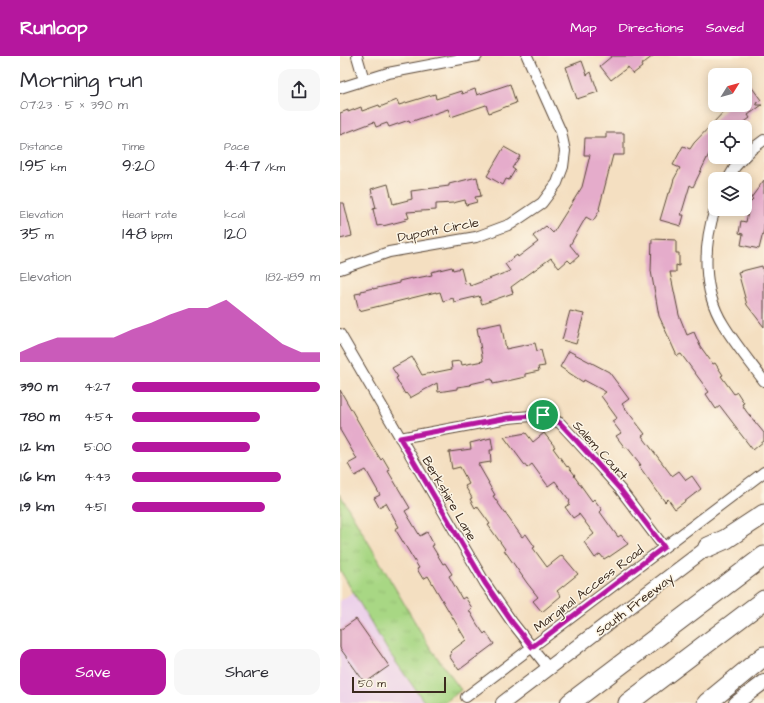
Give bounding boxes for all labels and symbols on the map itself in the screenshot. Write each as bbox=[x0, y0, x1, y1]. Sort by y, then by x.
north arrow bbox=[708, 68, 752, 112]
street label: Dupont Circle bbox=[396, 213, 480, 247]
pin bbox=[526, 398, 560, 432]
street label: Salem Court bbox=[569, 417, 633, 485]
street label: Berkshire Lane bbox=[418, 453, 481, 544]
street label: Marginal Access Road bbox=[530, 541, 648, 637]
street label: South Freeway bbox=[592, 569, 678, 641]
scale bar bbox=[352, 675, 446, 694]

